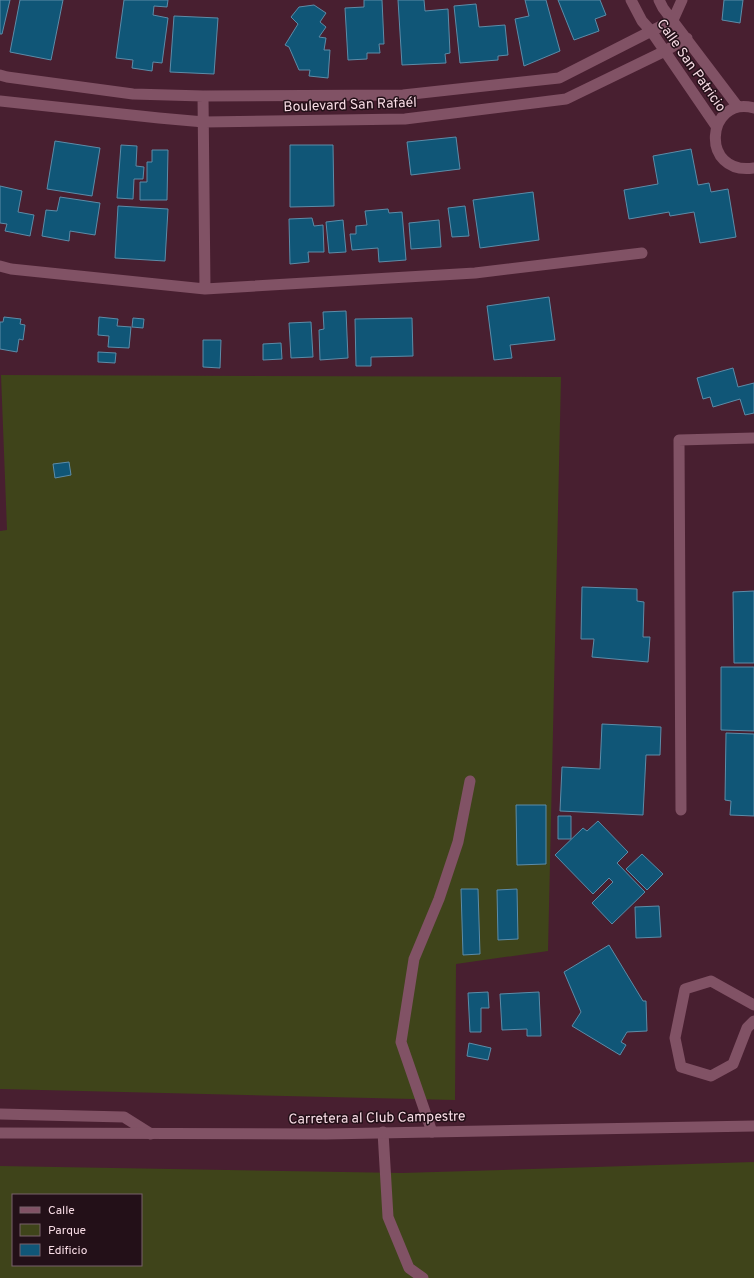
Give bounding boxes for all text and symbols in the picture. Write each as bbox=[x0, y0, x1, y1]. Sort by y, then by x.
street label: Calle San Patricio bbox=[652, 16, 729, 116]
street label: Boulevard San Rafaél bbox=[283, 95, 417, 116]
street label: Carretera al Club Campestre bbox=[288, 1108, 466, 1129]
legend bbox=[12, 1194, 142, 1266]
text: Calle bbox=[48, 1203, 75, 1219]
text: Parque bbox=[48, 1223, 86, 1239]
text: Edificio bbox=[48, 1243, 88, 1259]

